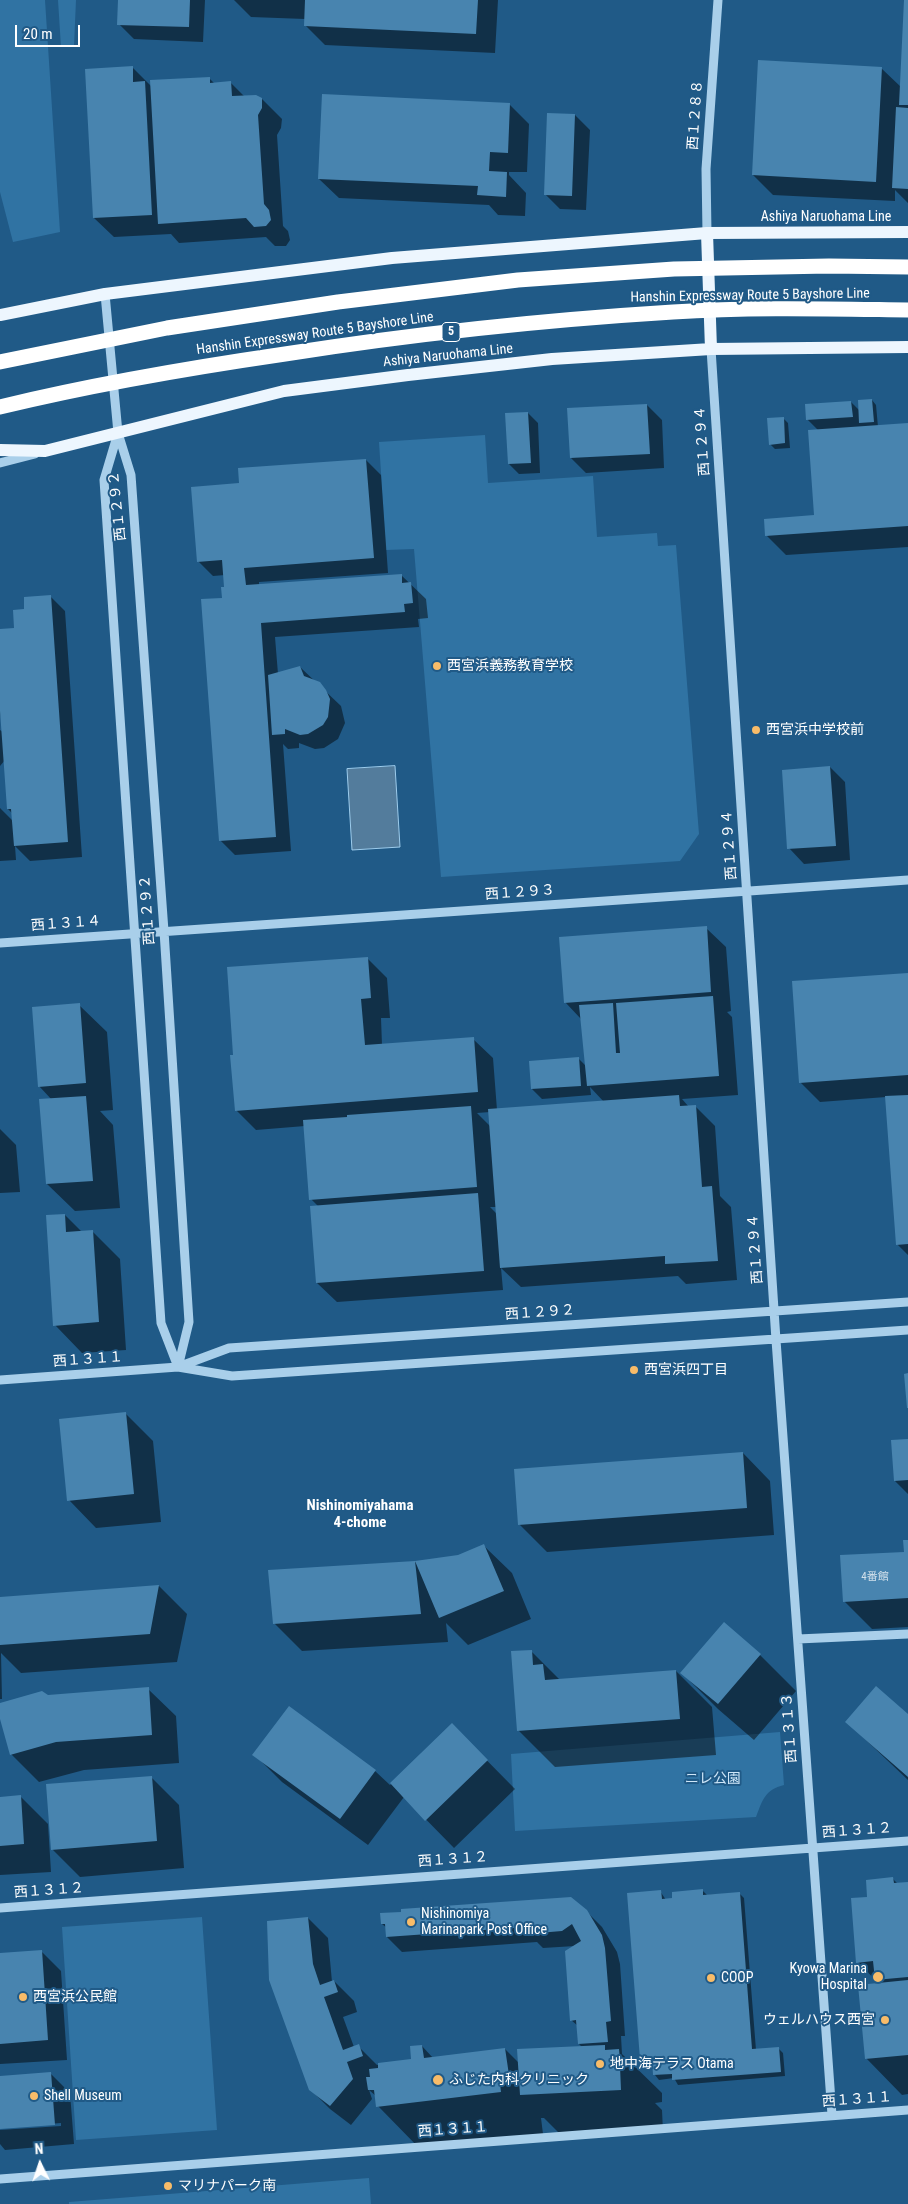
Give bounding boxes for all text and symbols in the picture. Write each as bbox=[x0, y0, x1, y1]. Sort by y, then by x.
scale bar bbox=[18, 15, 82, 47]
text: 20 m bbox=[23, 25, 53, 43]
street label: 西１２８８ bbox=[685, 79, 707, 151]
street label: Ashiya Naruohama Line bbox=[761, 209, 891, 225]
street label: Hanshin Expressway Route 5 Bayshore Line bbox=[630, 286, 870, 306]
street label: Hanshin Expressway Route 5 Bayshore Line bbox=[195, 309, 435, 359]
road number: 5 bbox=[442, 322, 460, 342]
street label: Ashiya Naruohama Line bbox=[382, 341, 514, 371]
street label: 西１２９４ bbox=[692, 405, 714, 477]
street label: 西１２９２ bbox=[106, 470, 130, 542]
place label: 西宮浜義務教育学校 bbox=[447, 658, 573, 674]
marker: 西宮浜義務教育学校 bbox=[431, 660, 443, 672]
place label: 西宮浜中学校前 bbox=[766, 722, 864, 738]
marker: 西宮浜中学校前 bbox=[750, 724, 762, 736]
street label: 西１２９４ bbox=[719, 809, 741, 881]
street label: 西１２９２ bbox=[137, 874, 159, 946]
street label: 西１２９３ bbox=[484, 882, 556, 904]
street label: 西１３１４ bbox=[30, 913, 102, 935]
street label: 西１２９４ bbox=[745, 1213, 767, 1285]
street label: 西１２９２ bbox=[504, 1302, 576, 1324]
street label: 西１３１１ bbox=[52, 1349, 124, 1371]
place label: 西宮浜四丁目 bbox=[644, 1362, 728, 1378]
marker: 西宮浜四丁目 bbox=[628, 1364, 640, 1376]
district label: Nishinomiyahama 4-chome bbox=[307, 1497, 413, 1532]
house number: 4番館 bbox=[861, 1570, 889, 1584]
street label: 西１３１３ bbox=[779, 1692, 801, 1764]
park label: ニレ公園 bbox=[685, 1771, 741, 1787]
street label: 西１３１２ bbox=[821, 1820, 893, 1842]
street label: 西１３１２ bbox=[417, 1849, 489, 1871]
street label: 西１３１２ bbox=[13, 1880, 85, 1902]
place label: Nishinomiya Marinapark Post Office bbox=[421, 1906, 547, 1938]
marker: Nishinomiya Marinapark Post Office bbox=[405, 1916, 417, 1928]
place label: Kyowa Marina Hospital bbox=[790, 1961, 867, 1994]
place label: COOP bbox=[721, 1970, 754, 1986]
marker: Kyowa Marina Hospital bbox=[871, 1970, 885, 1984]
marker: COOP bbox=[705, 1972, 717, 1984]
place label: 西宮浜公民館 bbox=[33, 1989, 117, 2005]
marker: 西宮浜公民館 bbox=[17, 1991, 29, 2003]
place label: ウェルハウス西宮 bbox=[763, 2012, 875, 2028]
marker: ウェルハウス西宮 bbox=[879, 2014, 891, 2026]
place label: 地中海テラス Otama bbox=[610, 2056, 734, 2072]
marker: 地中海テラス Otama bbox=[594, 2058, 606, 2070]
place label: ふじた内科クリニック bbox=[449, 2072, 589, 2088]
marker: ふじた内科クリニック bbox=[431, 2073, 445, 2087]
place label: Shell Museum bbox=[44, 2088, 122, 2104]
street label: 西１３１１ bbox=[821, 2089, 893, 2111]
marker: Shell Museum bbox=[28, 2090, 40, 2102]
street label: 西１３１１ bbox=[417, 2119, 489, 2141]
north arrow bbox=[15, 2139, 65, 2189]
text: N bbox=[34, 2141, 44, 2157]
place label: マリナパーク南 bbox=[178, 2178, 276, 2194]
marker: マリナパーク南 bbox=[162, 2180, 174, 2192]

